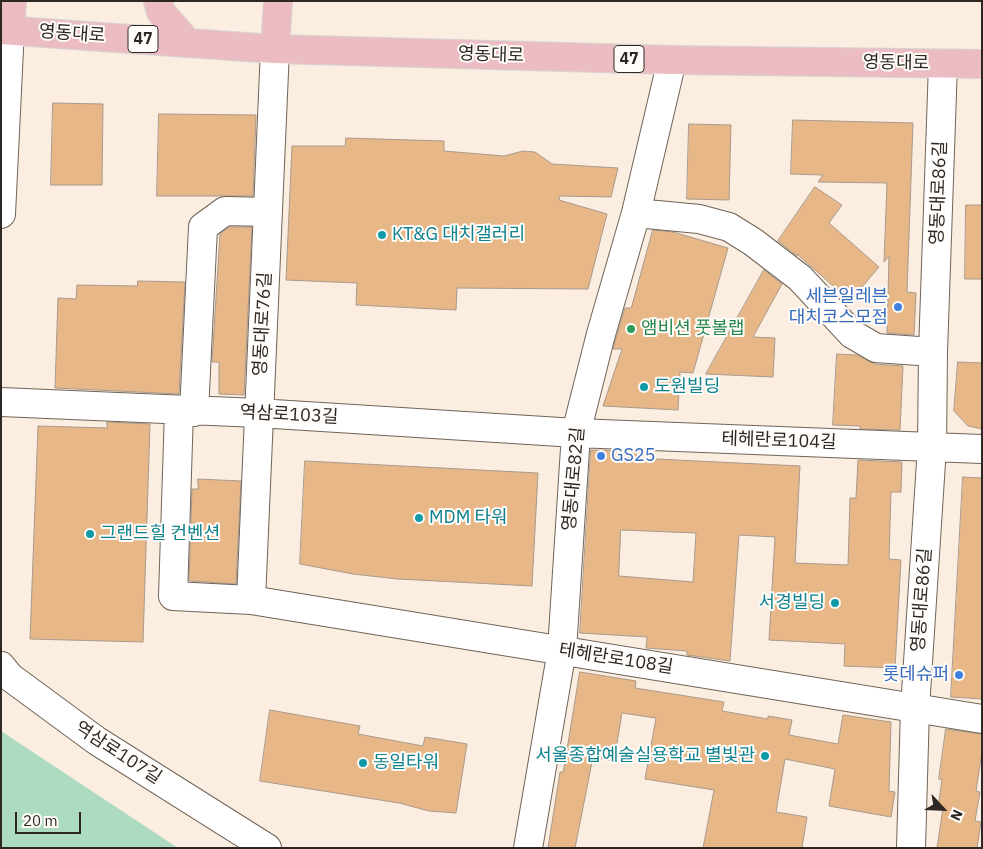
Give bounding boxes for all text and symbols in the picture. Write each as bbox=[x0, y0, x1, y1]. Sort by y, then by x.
street label: 영동대로 bbox=[38, 21, 106, 47]
road number: 47 bbox=[128, 26, 158, 52]
street label: 영동대로 bbox=[458, 43, 524, 67]
road number: 47 bbox=[614, 46, 644, 72]
street label: 영동대로 bbox=[863, 52, 929, 74]
street label: 영동대로86길 bbox=[926, 140, 952, 246]
place label: KT&G 대치갤러리 bbox=[392, 224, 525, 246]
marker: KT&G 대치갤러리 bbox=[376, 229, 388, 241]
street label: 영동대로76길 bbox=[249, 271, 277, 377]
place label: 세븐일레븐 대치코스모점 bbox=[789, 286, 888, 328]
marker: 세븐일레븐 대치코스모점 bbox=[892, 301, 904, 313]
place label: 앰비션 풋볼랩 bbox=[641, 318, 745, 340]
marker: 앰비션 풋볼랩 bbox=[625, 323, 637, 335]
place label: 도원빌딩 bbox=[654, 376, 720, 398]
marker: 도원빌딩 bbox=[638, 381, 650, 393]
street label: 역삼로103길 bbox=[239, 402, 339, 428]
street label: 영동대로82길 bbox=[559, 426, 589, 532]
street label: 테헤란로104길 bbox=[721, 428, 837, 454]
place label: GS25 bbox=[611, 445, 656, 467]
marker: GS25 bbox=[595, 450, 607, 462]
place label: MDM 타워 bbox=[429, 507, 508, 529]
marker: MDM 타워 bbox=[413, 512, 425, 524]
place label: 그랜드힐 컨벤션 bbox=[100, 523, 220, 545]
marker: 그랜드힐 컨벤션 bbox=[84, 528, 96, 540]
street label: 영동대로86길 bbox=[908, 547, 936, 653]
place label: 서경빌딩 bbox=[759, 592, 825, 614]
marker: 서경빌딩 bbox=[829, 597, 841, 609]
street label: 테헤란로108길 bbox=[557, 639, 675, 679]
place label: 롯데슈퍼 bbox=[883, 664, 949, 686]
marker: 롯데슈퍼 bbox=[953, 669, 965, 681]
street label: 역삼로107길 bbox=[71, 717, 165, 789]
place label: 서울종합예술실용학교 별빛관 bbox=[535, 745, 755, 767]
marker: 서울종합예술실용학교 별빛관 bbox=[759, 750, 771, 762]
place label: 동일타워 bbox=[373, 752, 439, 774]
marker: 동일타워 bbox=[357, 757, 369, 769]
north arrow bbox=[918, 784, 968, 834]
scale bar bbox=[18, 802, 84, 834]
text: N bbox=[946, 807, 967, 824]
text: 20 m bbox=[23, 811, 58, 830]

